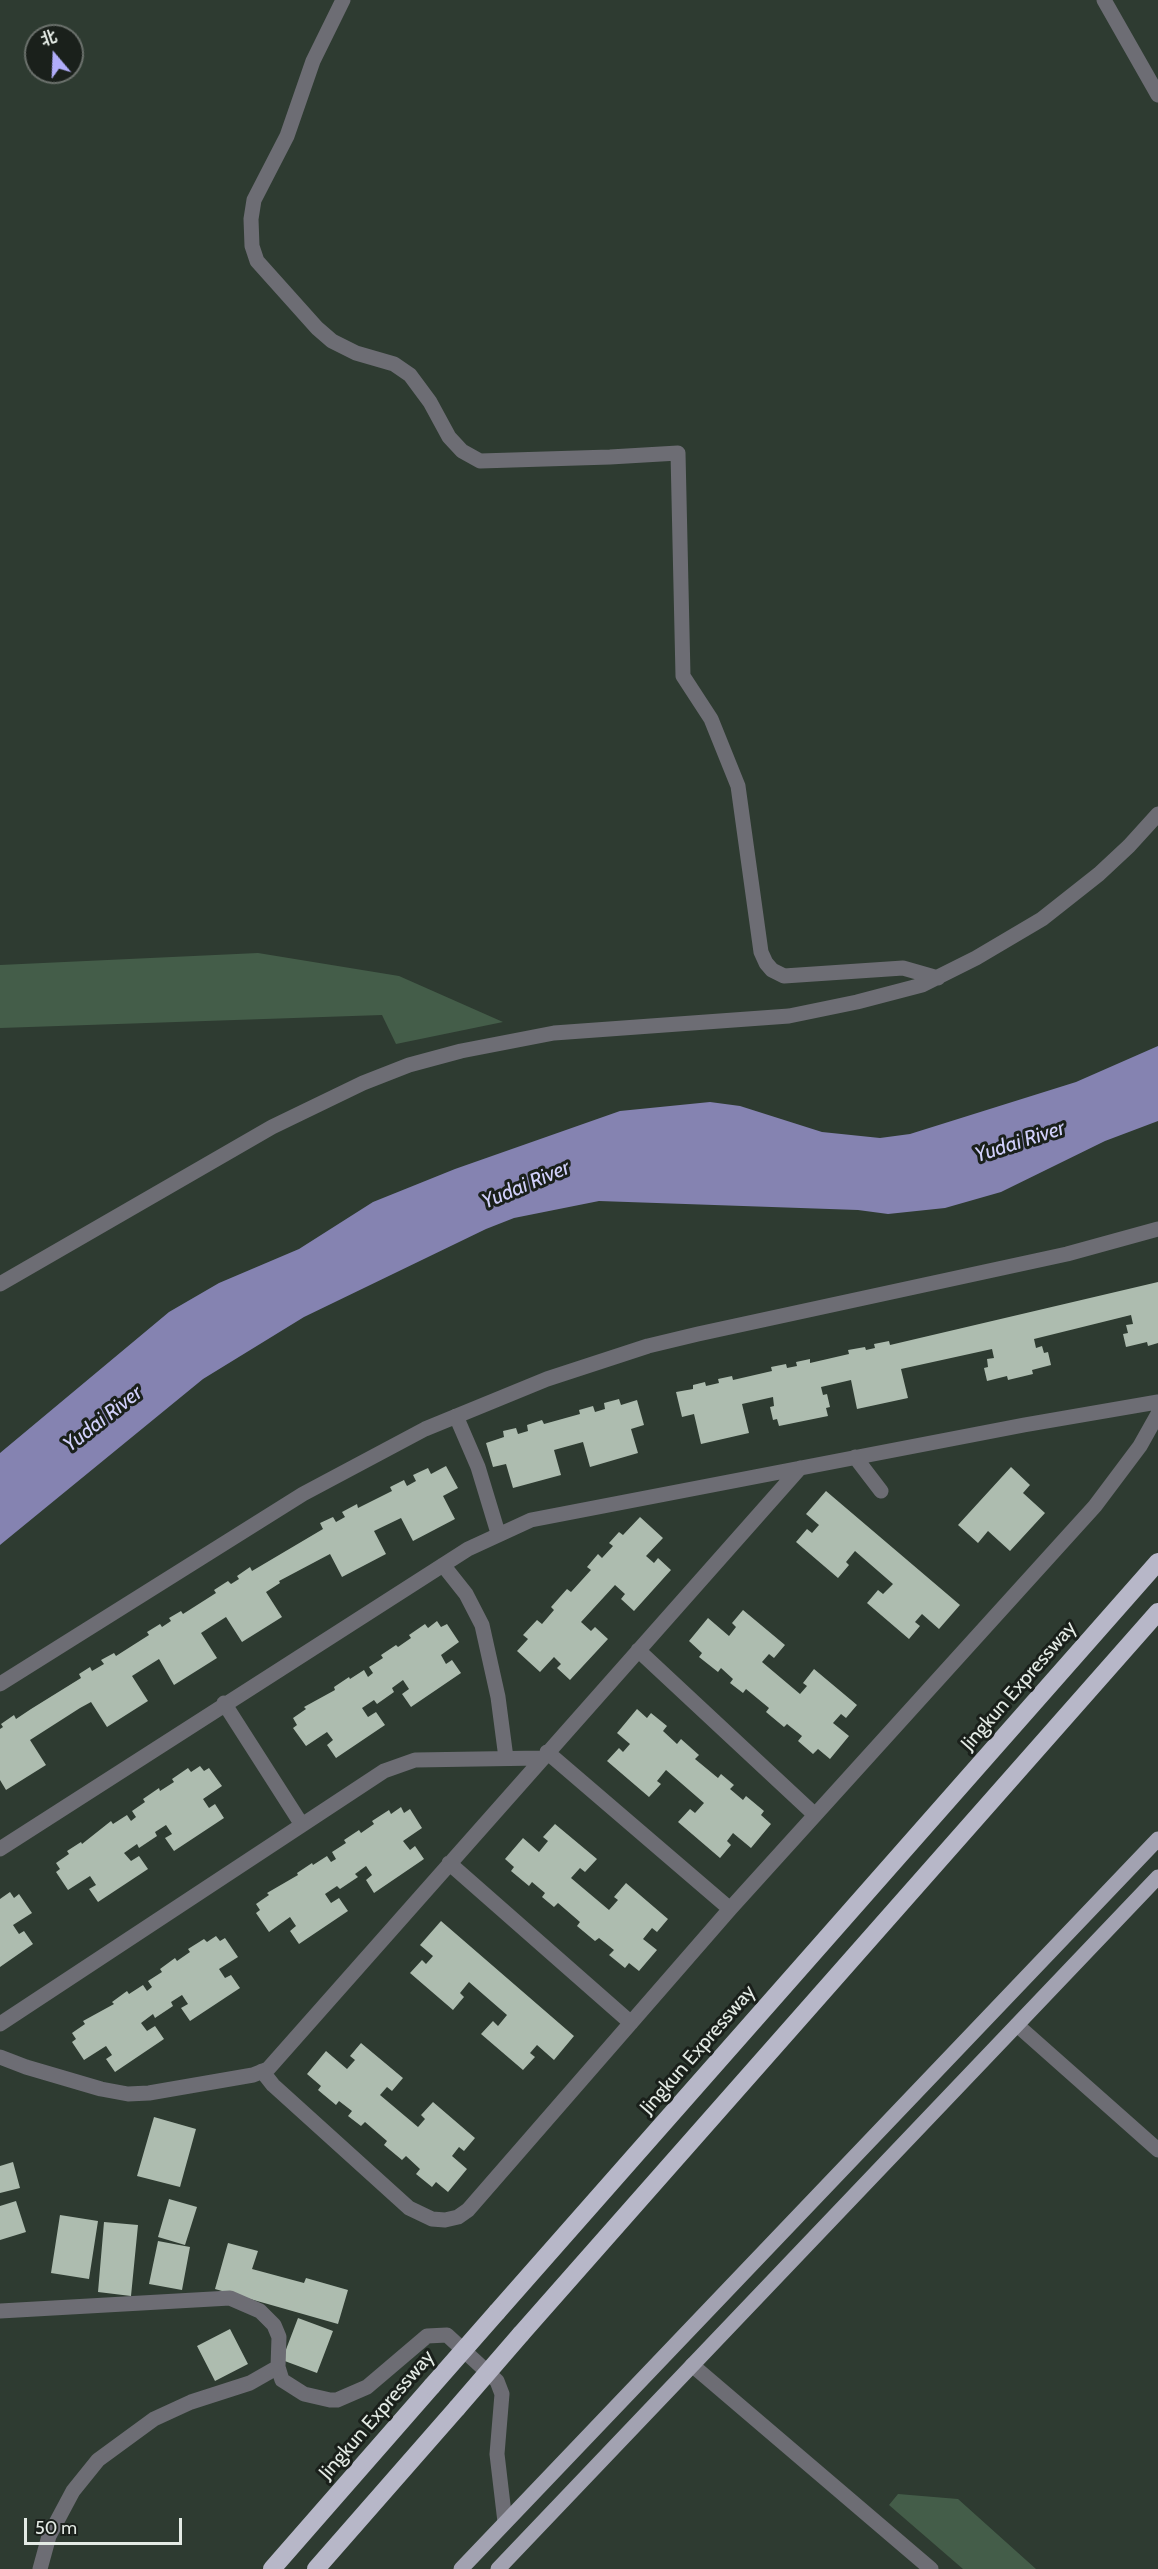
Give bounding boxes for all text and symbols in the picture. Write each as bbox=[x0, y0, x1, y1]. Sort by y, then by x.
north arrow bbox=[24, 24, 84, 84]
text: 北 bbox=[38, 27, 59, 50]
water label: Yudai River bbox=[972, 1116, 1068, 1168]
water label: Yudai River bbox=[478, 1155, 574, 1215]
water label: Yudai River bbox=[59, 1380, 147, 1458]
street label: Jingkun Expressway bbox=[956, 1616, 1082, 1756]
street label: Jingkun Expressway bbox=[635, 1980, 761, 2120]
street label: Jingkun Expressway bbox=[314, 2345, 440, 2485]
scale bar bbox=[27, 2506, 184, 2544]
text: 50 m bbox=[35, 2517, 77, 2539]

